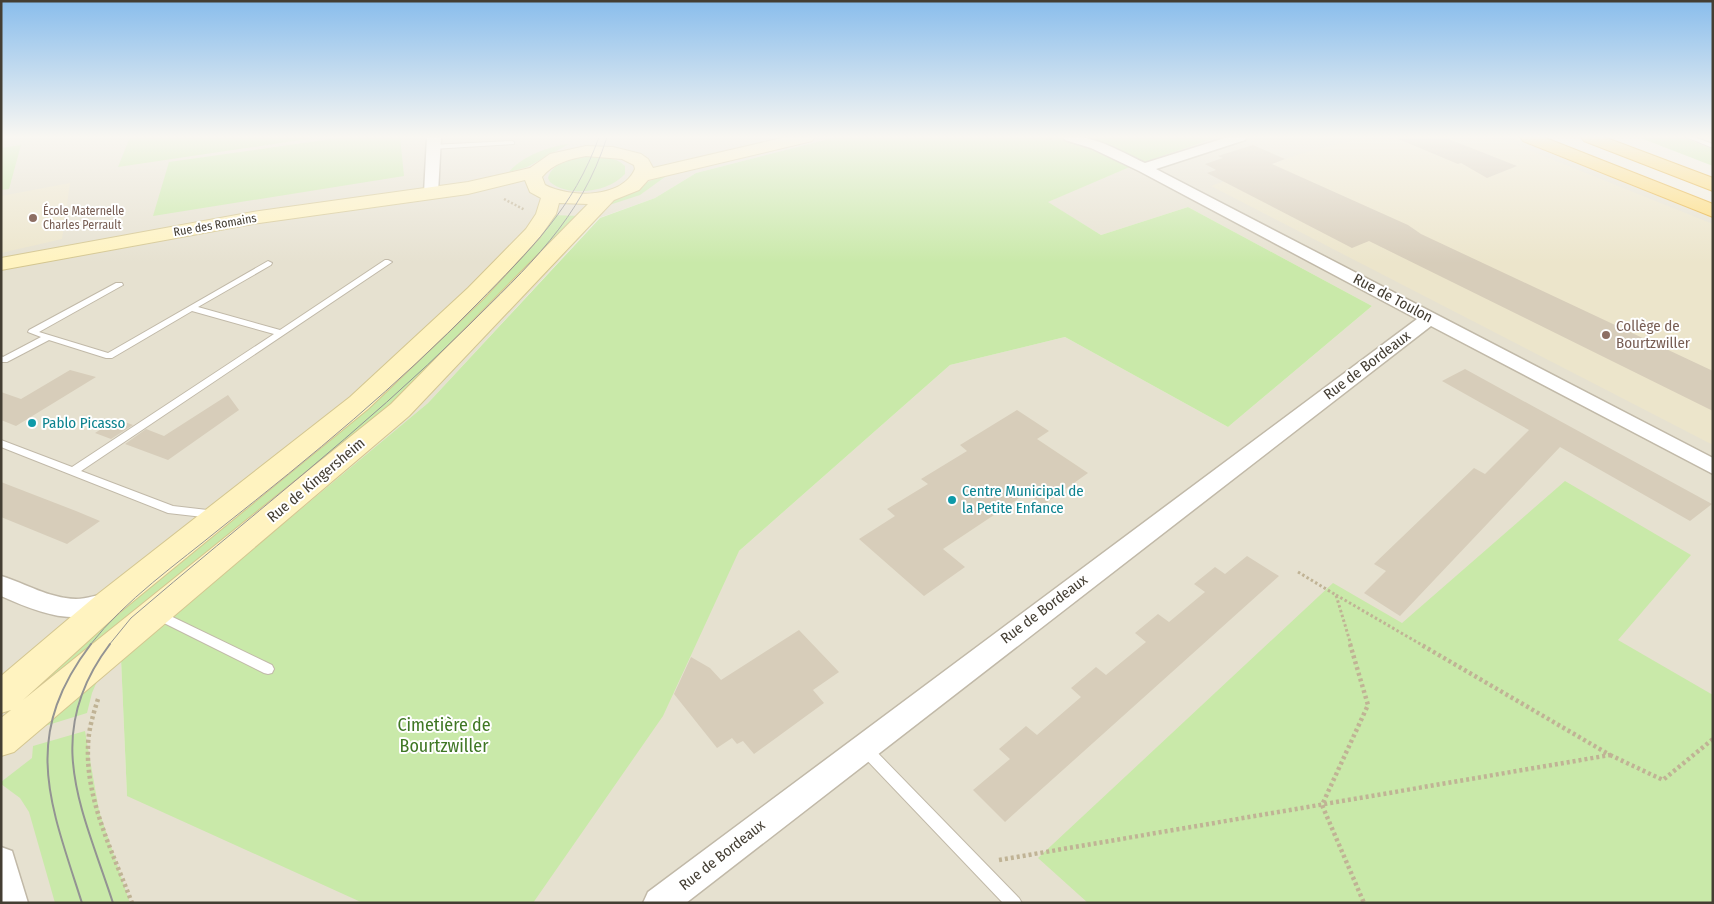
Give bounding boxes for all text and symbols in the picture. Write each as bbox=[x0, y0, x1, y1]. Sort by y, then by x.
place label: École Maternelle Charles Perrault bbox=[43, 203, 124, 232]
street label: Rue des Romains bbox=[172, 211, 258, 239]
marker: École Maternelle Charles Perrault bbox=[27, 212, 39, 224]
street label: Rue de Toulon bbox=[1350, 270, 1436, 326]
place label: Collège de Bourtzwiller bbox=[1616, 317, 1691, 352]
street label: Rue de Bordeaux bbox=[1320, 326, 1414, 403]
marker: Collège de Bourtzwiller bbox=[1600, 329, 1612, 341]
place label: Pablo Picasso bbox=[42, 414, 125, 432]
marker: Pablo Picasso bbox=[26, 417, 38, 429]
street label: Rue de Kingersheim bbox=[264, 434, 368, 526]
place label: Centre Municipal de la Petite Enfance bbox=[962, 482, 1084, 517]
marker: Centre Municipal de la Petite Enfance bbox=[946, 494, 958, 506]
street label: Rue de Bordeaux bbox=[997, 570, 1091, 647]
park label: Cimetière de Bourtzwiller bbox=[397, 714, 491, 757]
street label: Rue de Bordeaux bbox=[676, 816, 769, 894]

